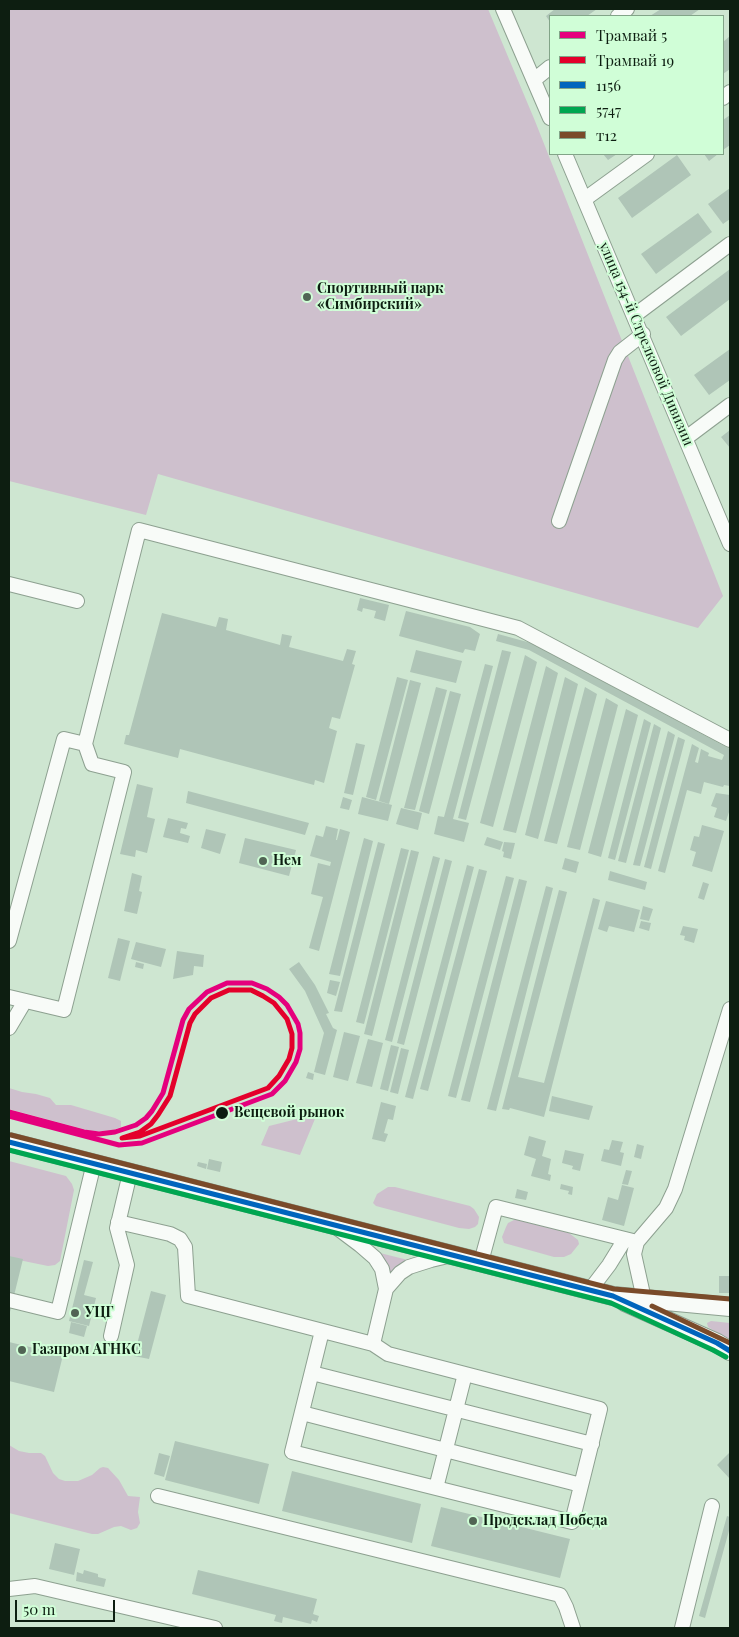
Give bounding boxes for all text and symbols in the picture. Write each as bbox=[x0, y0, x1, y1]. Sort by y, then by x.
legend bbox=[549, 15, 724, 155]
text: Трамвай 5 bbox=[596, 25, 667, 45]
text: Трамвай 19 bbox=[596, 50, 674, 70]
text: 1156 bbox=[596, 75, 621, 95]
text: 5747 bbox=[596, 100, 621, 120]
text: т12 bbox=[596, 125, 617, 145]
street label: улица 154-й Стрелковой Дивизии bbox=[595, 240, 697, 448]
place label: Спортивный парк «Симбирский» bbox=[317, 281, 444, 314]
marker: Спортивный парк «Симбирский» bbox=[301, 291, 313, 303]
place label: Нем bbox=[273, 853, 301, 869]
marker: Нем bbox=[257, 855, 269, 867]
marker: Вещевой рынок bbox=[214, 1105, 230, 1121]
place label: Вещевой рынок bbox=[234, 1105, 344, 1121]
place label: УЦГ bbox=[85, 1305, 114, 1321]
marker: УЦГ bbox=[69, 1307, 81, 1319]
place label: Газпром АГНКС bbox=[32, 1342, 141, 1358]
marker: Газпром АГНКС bbox=[16, 1344, 28, 1356]
place label: Продсклад Победа bbox=[483, 1513, 607, 1529]
marker: Продсклад Победа bbox=[467, 1515, 479, 1527]
scale bar bbox=[18, 1590, 118, 1622]
text: 50 m bbox=[23, 1599, 55, 1619]

